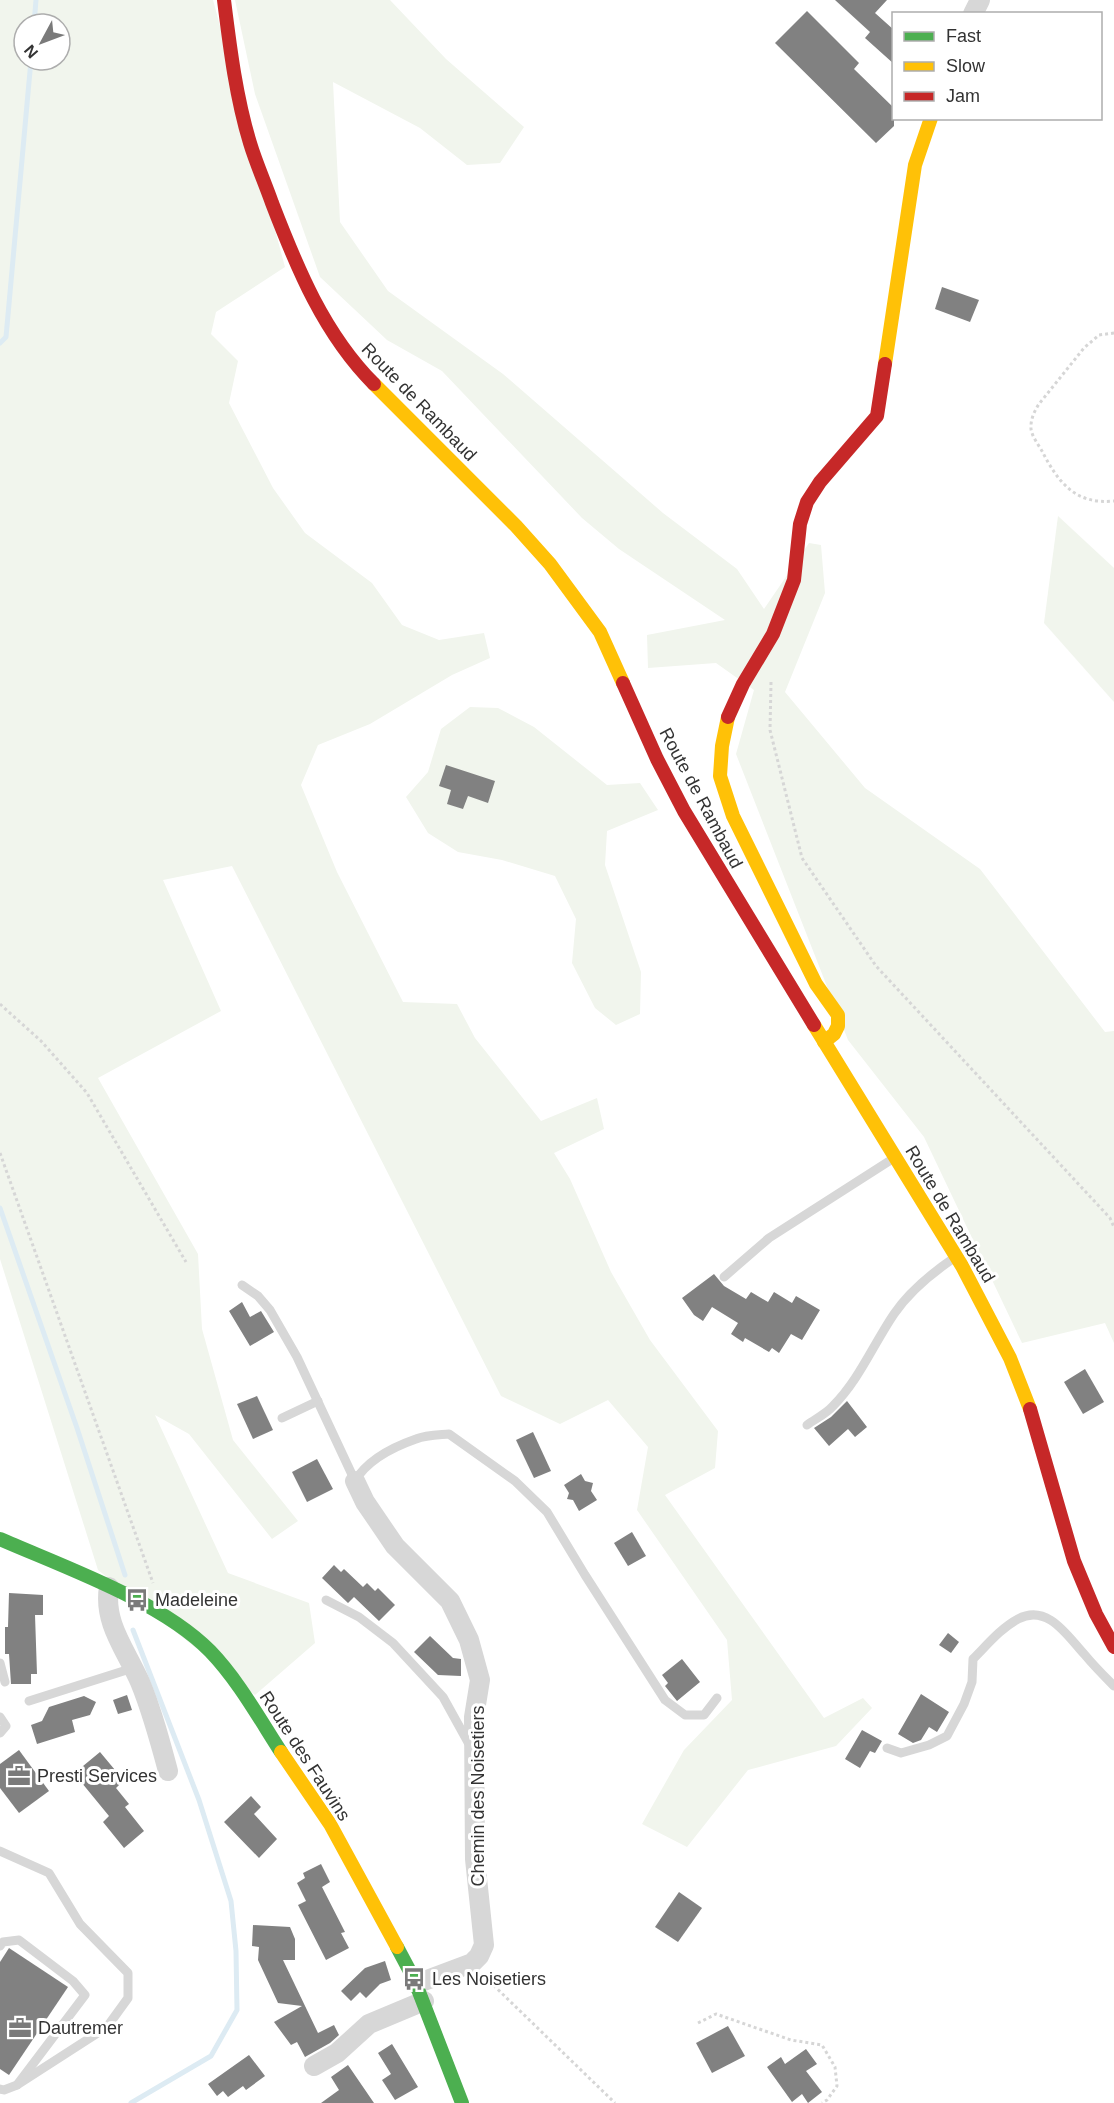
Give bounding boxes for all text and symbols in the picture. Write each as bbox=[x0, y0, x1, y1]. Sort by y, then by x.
north arrow bbox=[12, 12, 72, 72]
legend bbox=[892, 12, 1102, 120]
text: Fast bbox=[946, 26, 981, 46]
text: N bbox=[21, 42, 41, 61]
text: Slow bbox=[946, 56, 986, 76]
text: Jam bbox=[946, 86, 980, 106]
street label: Route de Rambaud bbox=[358, 339, 480, 465]
street label: Route de Rambaud bbox=[656, 724, 746, 872]
street label: Route de Rambaud bbox=[901, 1142, 999, 1286]
bus stop icon: Madeleine bbox=[124, 1587, 150, 1613]
place label: Madeleine bbox=[155, 1590, 238, 1610]
street label: Route des Fauvins bbox=[256, 1688, 354, 1824]
street label: Chemin des Noisetiers bbox=[468, 1705, 488, 1887]
office icon: Presti Services bbox=[6, 1763, 32, 1789]
place label: Presti Services bbox=[37, 1766, 157, 1786]
bus stop icon: Les Noisetiers bbox=[401, 1966, 427, 1992]
place label: Les Noisetiers bbox=[432, 1969, 546, 1989]
office icon: Dautremer bbox=[7, 2015, 33, 2041]
place label: Dautremer bbox=[38, 2018, 123, 2038]

